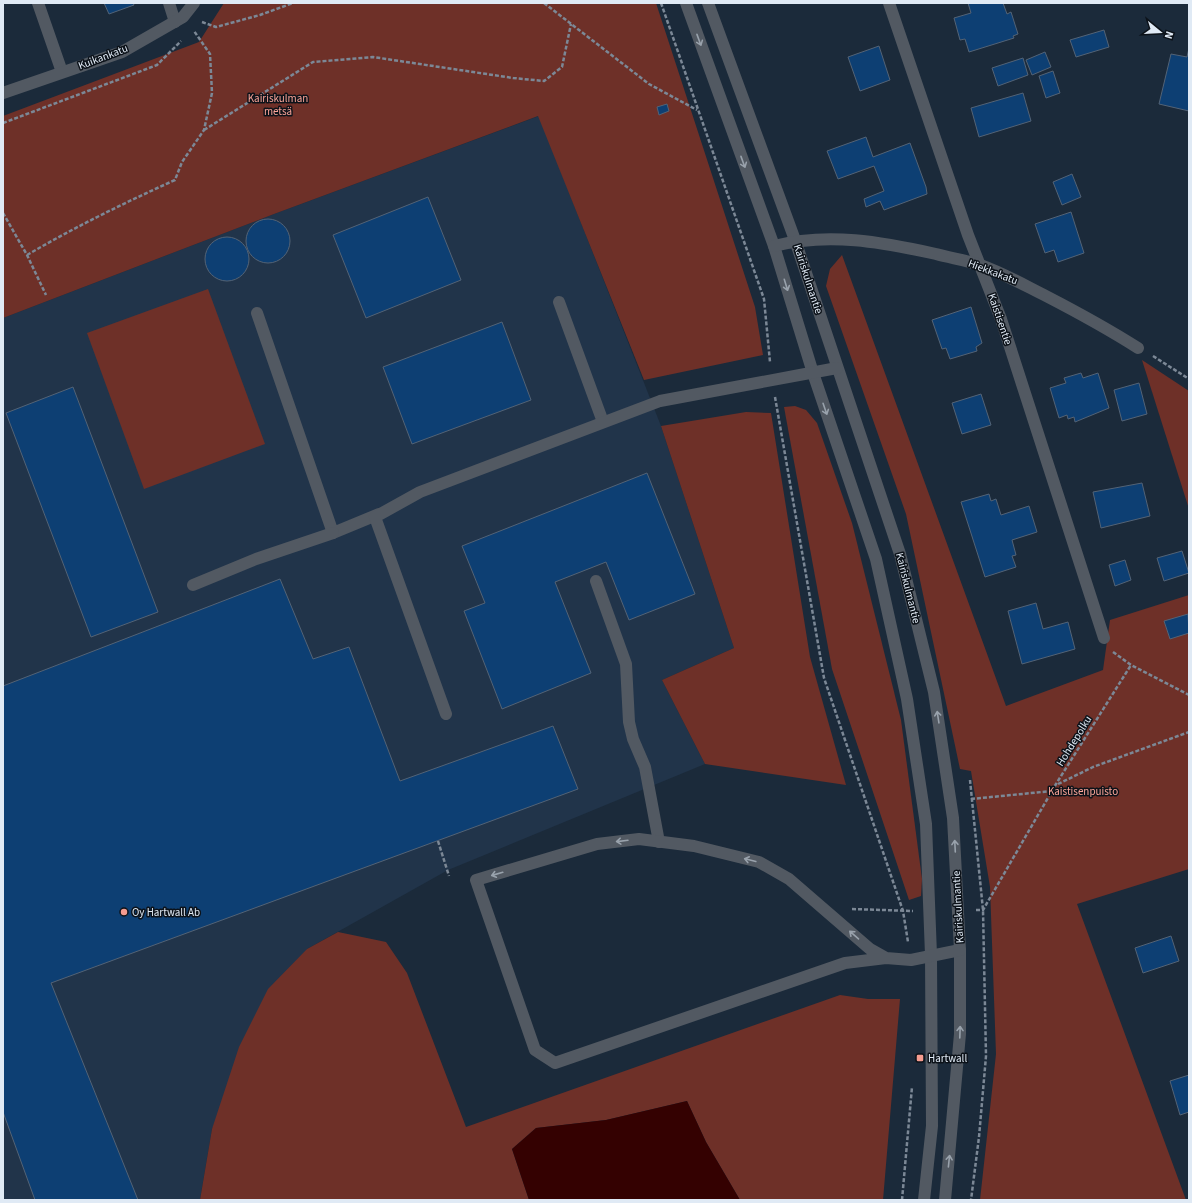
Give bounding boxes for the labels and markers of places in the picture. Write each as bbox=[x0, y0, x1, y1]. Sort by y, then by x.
place label: Oy Hartwall Ab bbox=[132, 905, 200, 920]
marker: Oy Hartwall Ab bbox=[119, 907, 129, 917]
place label: Hartwall bbox=[928, 1051, 967, 1066]
marker: Hartwall bbox=[915, 1053, 925, 1063]

